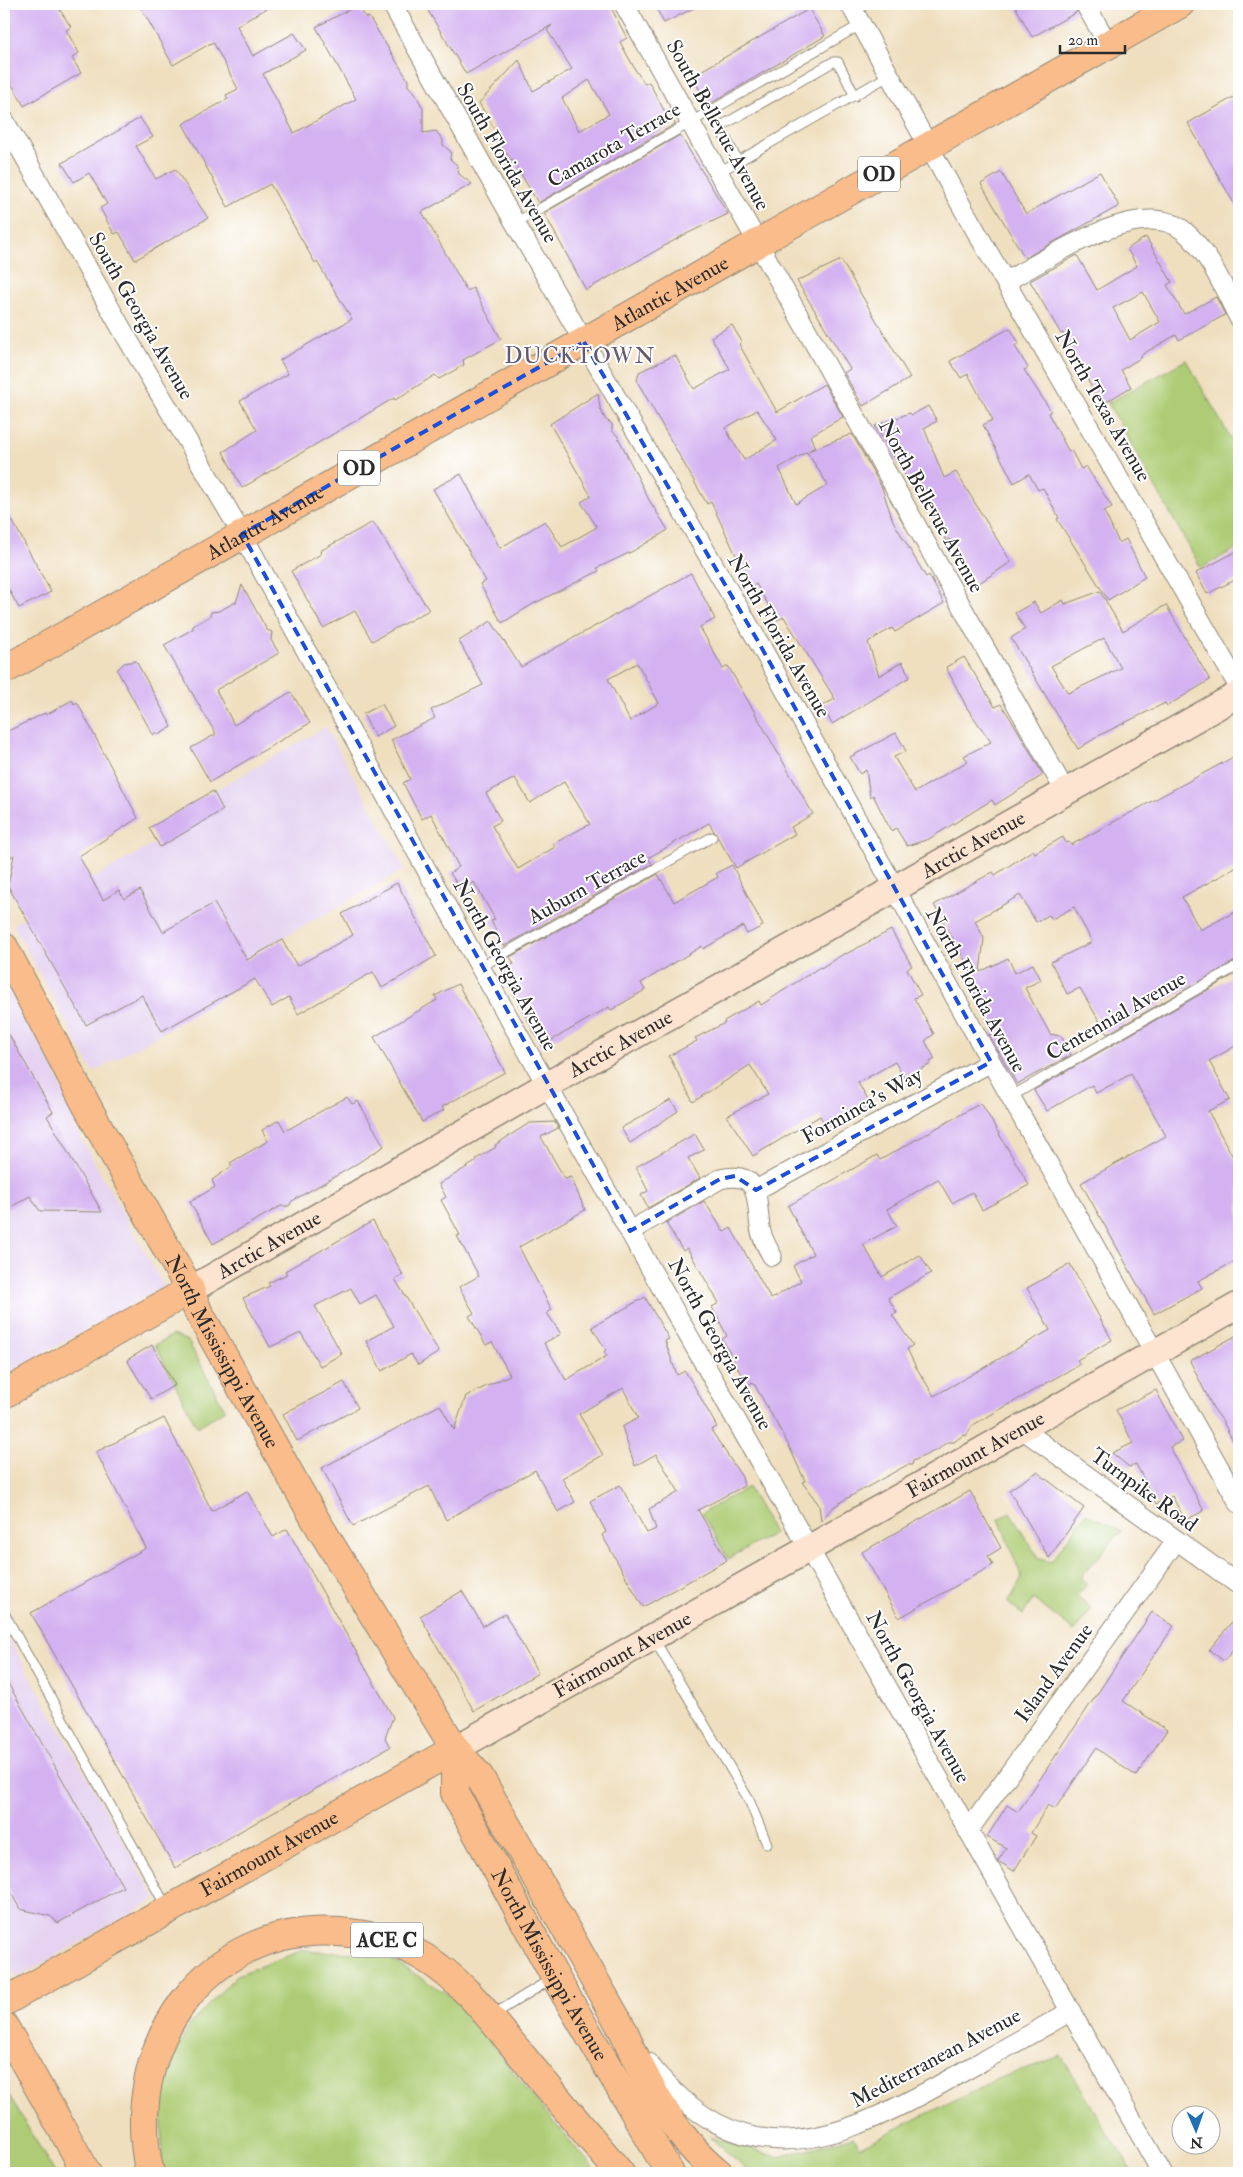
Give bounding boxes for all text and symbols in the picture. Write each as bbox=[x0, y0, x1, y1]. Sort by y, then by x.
scale bar bbox=[1060, 22, 1126, 54]
text: 20 m bbox=[1068, 31, 1098, 50]
street label: South Bellevue Avenue bbox=[660, 35, 776, 215]
street label: South Florida Avenue bbox=[450, 78, 564, 248]
street label: Camarota Terrace bbox=[542, 96, 686, 194]
road number: OD bbox=[858, 156, 900, 192]
street label: South Georgia Avenue bbox=[82, 227, 200, 405]
street label: Atlantic Avenue bbox=[605, 249, 733, 338]
street label: North Texas Avenue bbox=[1049, 325, 1157, 487]
district label: DUCKTOWN bbox=[505, 342, 655, 370]
street label: North Bellevue Avenue bbox=[872, 414, 990, 598]
road number: OD bbox=[338, 450, 380, 486]
street label: Atlantic Avenue bbox=[201, 478, 329, 567]
street label: North Florida Avenue bbox=[721, 549, 837, 723]
street label: Arctic Avenue bbox=[915, 804, 1030, 885]
street label: Auburn Terrace bbox=[522, 843, 651, 931]
street label: North Georgia Avenue bbox=[447, 874, 564, 1056]
street label: North Florida Avenue bbox=[919, 903, 1033, 1077]
street label: Centennial Avenue bbox=[1041, 965, 1191, 1067]
street label: Arctic Avenue bbox=[563, 1003, 678, 1084]
street label: Forminca's Way bbox=[797, 1061, 928, 1150]
street label: Arctic Avenue bbox=[211, 1204, 326, 1286]
street label: North Mississippi Avenue bbox=[159, 1250, 286, 1453]
street label: North Georgia Avenue bbox=[662, 1253, 779, 1435]
street label: Fairmount Avenue bbox=[901, 1404, 1049, 1504]
street label: Turnpike Road bbox=[1085, 1442, 1203, 1538]
street label: Fairmount Avenue bbox=[548, 1604, 696, 1704]
street label: North Georgia Avenue bbox=[860, 1606, 977, 1788]
street label: Island Avenue bbox=[1009, 1618, 1099, 1728]
street label: Fairmount Avenue bbox=[195, 1804, 343, 1903]
street label: North Mississippi Avenue bbox=[485, 1864, 615, 2066]
road number: ACE C bbox=[351, 1922, 423, 1958]
street label: Mediterranean Avenue bbox=[846, 2002, 1026, 2114]
north arrow bbox=[1170, 2104, 1220, 2154]
text: N bbox=[1189, 2134, 1204, 2151]

